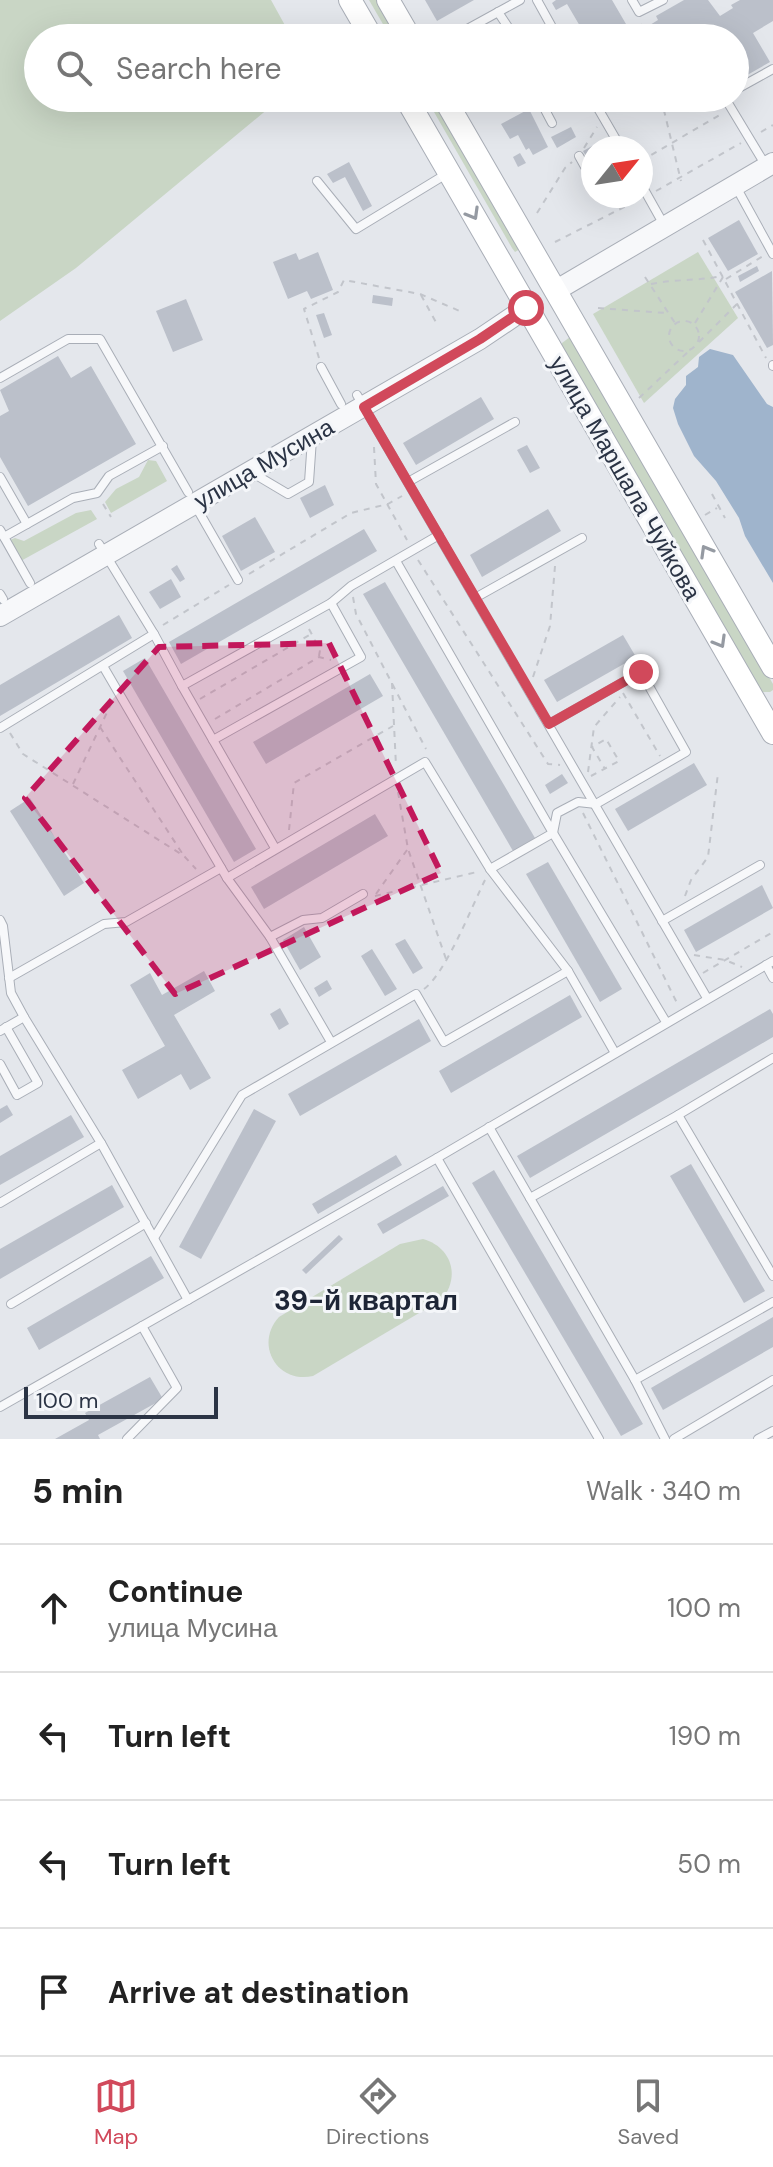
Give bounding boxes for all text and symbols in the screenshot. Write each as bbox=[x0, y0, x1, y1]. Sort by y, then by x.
search box bbox=[24, 24, 749, 112]
icon: search bbox=[52, 46, 96, 90]
text: Search here bbox=[116, 49, 282, 88]
north arrow bbox=[581, 136, 653, 208]
one-way arrow bbox=[463, 205, 479, 220]
route start bbox=[508, 290, 544, 326]
street label: улица Маршала Чуйкова bbox=[543, 350, 708, 606]
street label: улица Мусина bbox=[188, 411, 340, 516]
one-way arrow bbox=[700, 545, 716, 560]
one-way arrow bbox=[710, 633, 726, 648]
route end bbox=[623, 654, 659, 690]
district label: 39-й квартал bbox=[274, 1282, 458, 1319]
scale bar bbox=[24, 1383, 218, 1419]
text: 100 m bbox=[36, 1386, 98, 1415]
text: 5 min bbox=[32, 1469, 123, 1514]
text: Walk · 340 m bbox=[586, 1474, 741, 1508]
text: Continue bbox=[108, 1572, 243, 1611]
icon: ahead bbox=[32, 1586, 76, 1630]
text: 100 m bbox=[667, 1591, 741, 1625]
text: улица Мусина bbox=[108, 1611, 277, 1645]
icon: left bbox=[32, 1714, 76, 1758]
text: Turn left bbox=[108, 1717, 231, 1756]
text: 190 m bbox=[669, 1719, 741, 1753]
icon: left bbox=[32, 1842, 76, 1886]
text: Turn left bbox=[108, 1845, 231, 1884]
text: 50 m bbox=[677, 1847, 741, 1881]
icon: arrive bbox=[32, 1970, 76, 2014]
text: Arrive at destination bbox=[108, 1973, 409, 2012]
tab: Map bbox=[94, 2074, 138, 2151]
tab: Directions bbox=[326, 2074, 430, 2151]
tab: Saved bbox=[617, 2074, 679, 2151]

